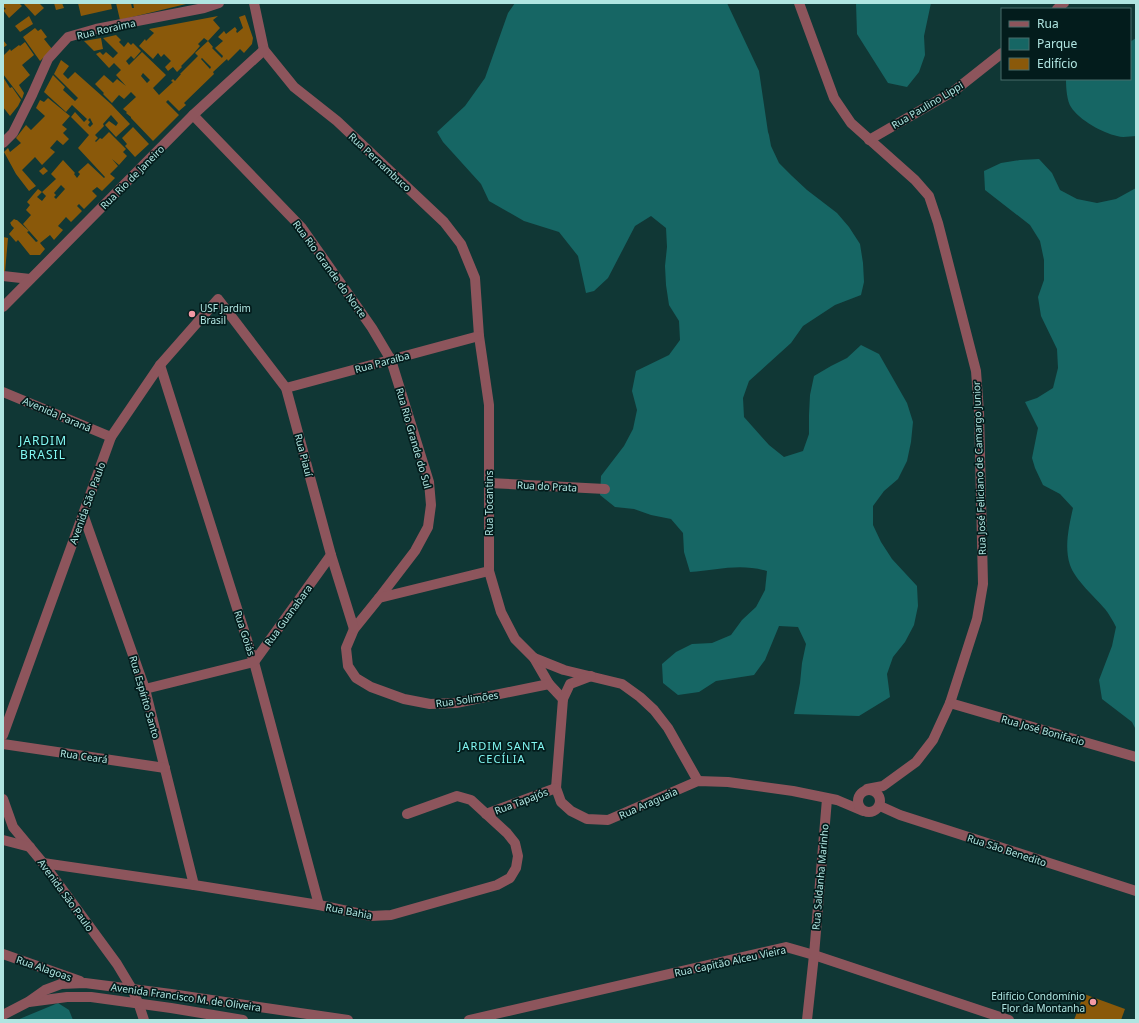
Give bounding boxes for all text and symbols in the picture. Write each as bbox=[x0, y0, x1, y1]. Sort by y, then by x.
legend bbox=[1001, 8, 1131, 80]
street label: Rua Roraima bbox=[75, 15, 137, 43]
text: Rua bbox=[1037, 15, 1059, 32]
text: Parque bbox=[1037, 35, 1078, 52]
text: Edifício bbox=[1037, 55, 1078, 72]
street label: Rua Paulino Lippi bbox=[889, 78, 965, 132]
street label: Rua Pernambuco bbox=[346, 129, 414, 195]
street label: Rua Rio de Janeiro bbox=[97, 142, 167, 212]
street label: Rua Rio Grande do Norte bbox=[290, 217, 370, 321]
place label: USF Jardim Brasil bbox=[200, 301, 251, 327]
marker: USF Jardim Brasil bbox=[187, 309, 197, 319]
street label: Rua Paraíba bbox=[353, 348, 411, 376]
street label: Rua José Feliciano de Camargo Junior bbox=[969, 381, 989, 555]
street label: Rua Rio Grande do Sul bbox=[393, 386, 435, 490]
street label: Avenida Paraná bbox=[21, 393, 93, 435]
district label: JARDIM BRASIL bbox=[18, 432, 67, 463]
street label: Rua Piauí bbox=[292, 432, 317, 478]
street label: Avenida São Paulo bbox=[66, 460, 108, 546]
street label: Rua Tocantins bbox=[482, 470, 496, 536]
street label: Rua do Prata bbox=[517, 477, 577, 495]
street label: Rua Guanabara bbox=[261, 581, 315, 649]
street label: Rua Goiás bbox=[231, 609, 259, 658]
street label: Rua Espírito Santo bbox=[126, 654, 164, 740]
street label: Rua Solimões bbox=[435, 688, 499, 710]
street label: Rua José Bonifacio bbox=[1000, 711, 1086, 749]
district label: JARDIM SANTA CECÍLIA bbox=[457, 738, 546, 766]
street label: Rua Ceará bbox=[59, 746, 109, 766]
street label: Rua Tapajós bbox=[492, 784, 550, 818]
street label: Rua Araguaia bbox=[617, 784, 679, 822]
street label: Rua Saldanha Marinho bbox=[808, 823, 832, 931]
street label: Rua São Benedito bbox=[966, 831, 1048, 869]
street label: Avenida São Paulo bbox=[35, 856, 97, 934]
street label: Rua Bahia bbox=[325, 900, 373, 922]
street label: Rua Capitão Alceu Vieira bbox=[673, 942, 787, 980]
street label: Rua Alagoas bbox=[14, 952, 74, 984]
street label: Avenida Francisco M. de Oliveira bbox=[110, 980, 262, 1014]
place label: Edifício Condomínio Flor da Montanha bbox=[991, 989, 1085, 1015]
marker: Edifício Condomínio Flor da Montanha bbox=[1088, 997, 1098, 1007]

